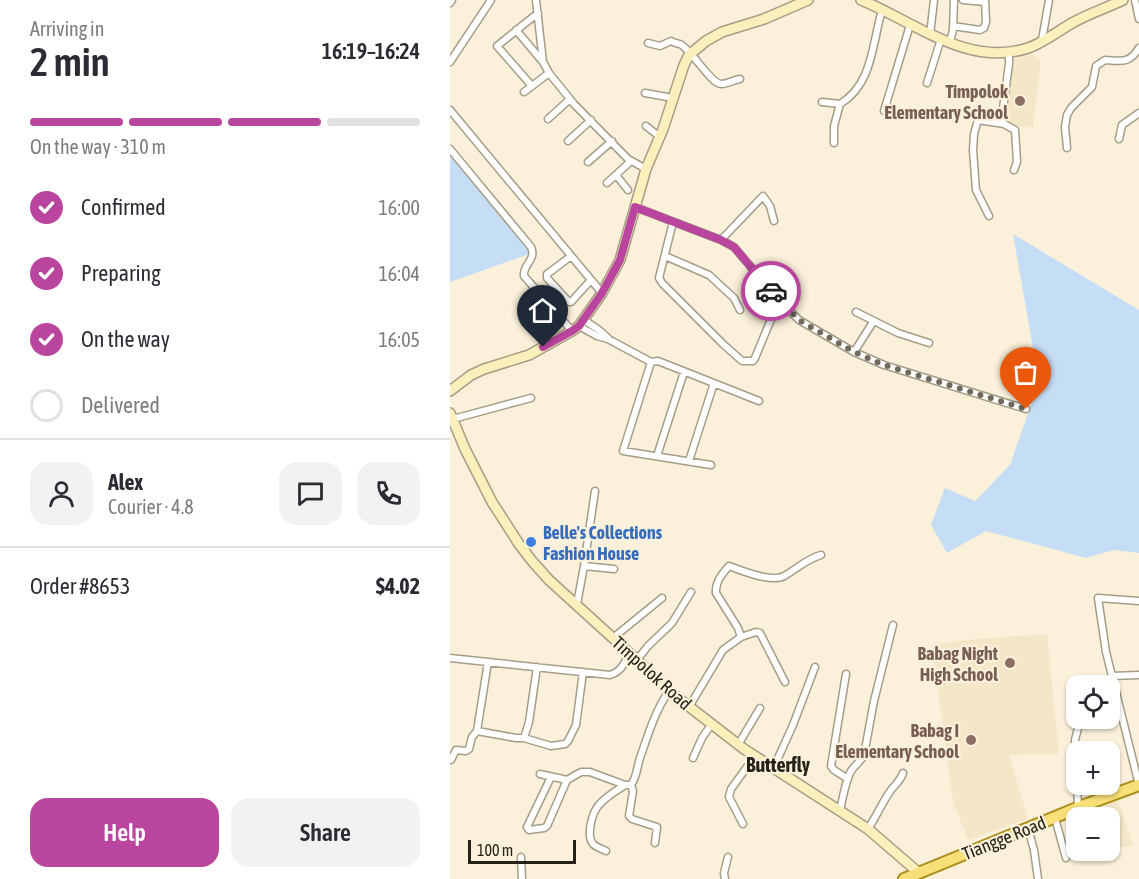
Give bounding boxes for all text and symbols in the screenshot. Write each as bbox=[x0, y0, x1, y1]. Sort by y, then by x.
text: Arriving in bbox=[30, 17, 104, 40]
text: 16:19–16:24 bbox=[322, 38, 420, 64]
text: 2 min bbox=[30, 40, 110, 84]
place label: Timpolok Elementary School bbox=[884, 81, 1009, 123]
marker: Timpolok Elementary School bbox=[1013, 94, 1027, 108]
text: On the way · 310 m bbox=[30, 135, 166, 158]
icon: check bbox=[30, 191, 63, 224]
text: Confirmed bbox=[81, 194, 166, 220]
text: 16:00 bbox=[378, 196, 420, 219]
icon: check bbox=[30, 257, 63, 290]
text: Preparing bbox=[81, 260, 161, 286]
courier bbox=[741, 261, 801, 321]
text: 16:04 bbox=[378, 262, 420, 285]
icon: car bbox=[755, 275, 788, 308]
pin bbox=[517, 285, 568, 347]
icon: home bbox=[526, 294, 559, 327]
icon: check bbox=[30, 323, 63, 356]
text: On the way bbox=[81, 326, 170, 352]
text: 16:05 bbox=[378, 328, 420, 351]
pin bbox=[1000, 347, 1051, 409]
icon: bag bbox=[1009, 356, 1042, 389]
text: Delivered bbox=[81, 392, 160, 418]
button: person bbox=[30, 462, 93, 525]
button: chat bbox=[279, 462, 342, 525]
button: phone bbox=[357, 462, 420, 525]
text: Alex bbox=[108, 469, 143, 495]
text: Courier · 4.8 bbox=[108, 495, 194, 518]
place label: Belle's Collections Fashion House bbox=[543, 522, 663, 564]
marker: Belle's Collections Fashion House bbox=[524, 535, 538, 549]
text: Order #8653 bbox=[30, 573, 130, 599]
text: $4.02 bbox=[376, 573, 420, 599]
street label: Timpolok Road bbox=[608, 632, 696, 714]
place label: Babag Night High School bbox=[918, 643, 999, 685]
marker: Babag Night High School bbox=[1003, 656, 1017, 670]
map controls bbox=[1066, 675, 1120, 861]
button: locate bbox=[1066, 675, 1120, 729]
place label: Babag I Elementary School bbox=[835, 720, 959, 762]
marker: Babag I Elementary School bbox=[964, 733, 978, 747]
button: + bbox=[1066, 741, 1120, 795]
district label: Butterfly bbox=[746, 753, 811, 776]
button: Help bbox=[30, 798, 219, 867]
button: Share bbox=[231, 798, 420, 867]
button: − bbox=[1066, 807, 1120, 861]
street label: Tiangge Road bbox=[959, 812, 1049, 864]
scale bar bbox=[468, 837, 576, 864]
text: 100 m bbox=[477, 841, 513, 859]

